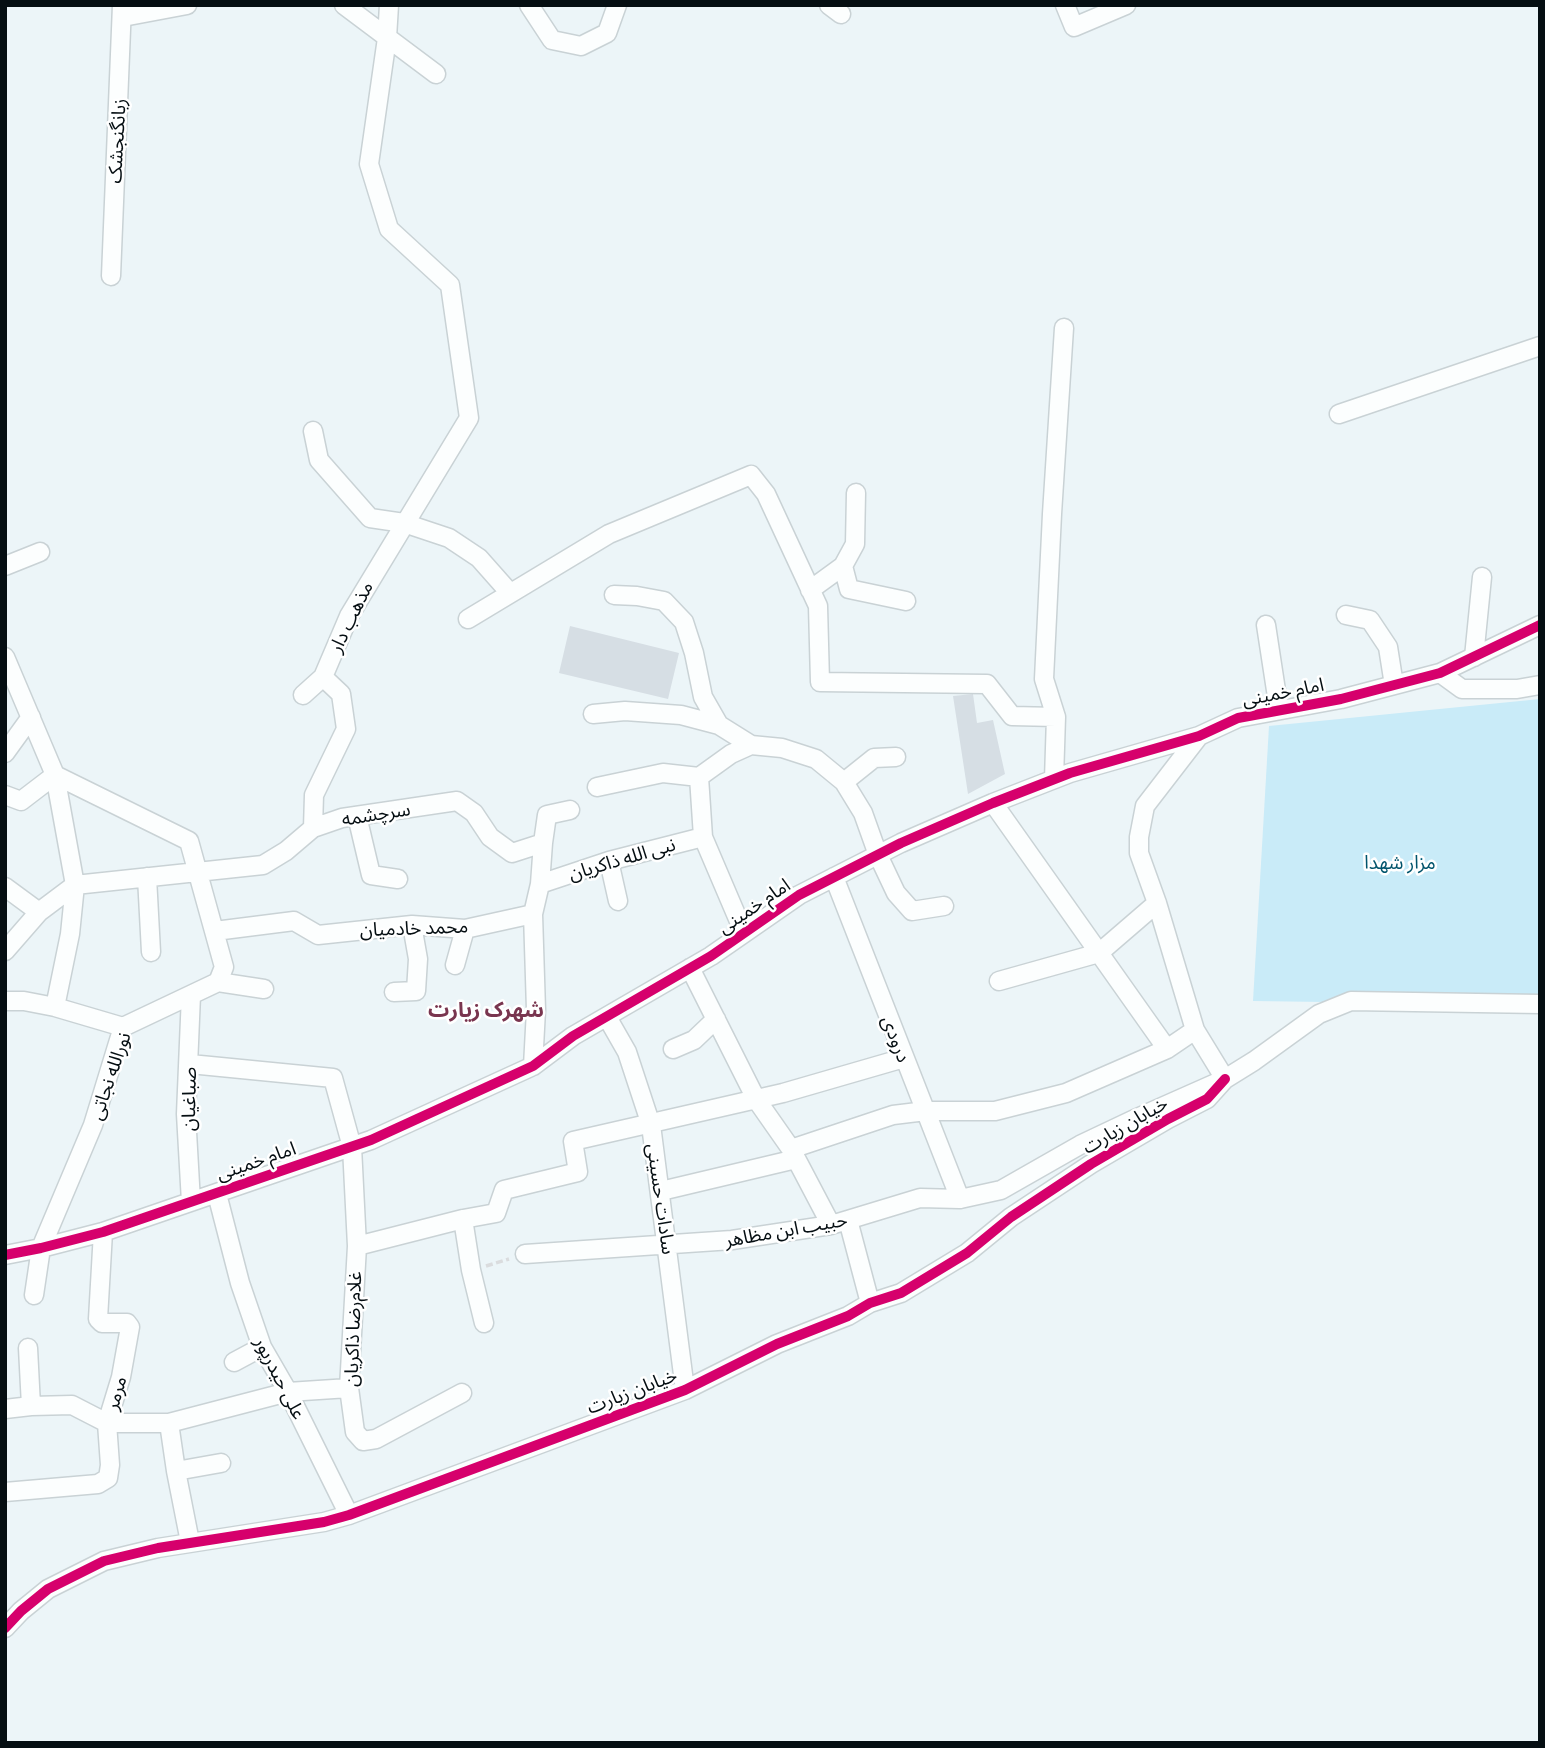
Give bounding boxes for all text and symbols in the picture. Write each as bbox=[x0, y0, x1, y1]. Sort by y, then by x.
street label: زبانگنجشک bbox=[103, 98, 131, 184]
street label: مذهب دار bbox=[324, 578, 378, 656]
street label: امام خمینی bbox=[1240, 673, 1326, 711]
street label: سرچشمه bbox=[340, 797, 412, 831]
street label: نبی الله ذاکریان bbox=[566, 833, 678, 885]
park label: مزار شهدا bbox=[1364, 852, 1436, 874]
street label: امام خمینی bbox=[713, 873, 795, 939]
street label: محمد خادمیان bbox=[359, 915, 469, 941]
district label: شهرک زیارت bbox=[428, 997, 544, 1023]
street label: درودی bbox=[877, 1012, 915, 1066]
street label: نورالله نجاتی bbox=[84, 1029, 136, 1123]
street label: صباغیان bbox=[177, 1067, 201, 1131]
street label: خیابان زیارت bbox=[1078, 1091, 1172, 1159]
street label: امام خمینی bbox=[213, 1137, 299, 1185]
street label: سادات حسینی bbox=[642, 1142, 680, 1256]
street label: حبیب ابن مظاهر bbox=[723, 1208, 849, 1252]
street label: غلام‌رضا ذاکریان bbox=[340, 1271, 366, 1387]
street label: علی حیدرپور bbox=[250, 1333, 310, 1423]
street label: خیابان زیارت bbox=[584, 1363, 680, 1419]
street label: مرمر bbox=[100, 1373, 132, 1413]

